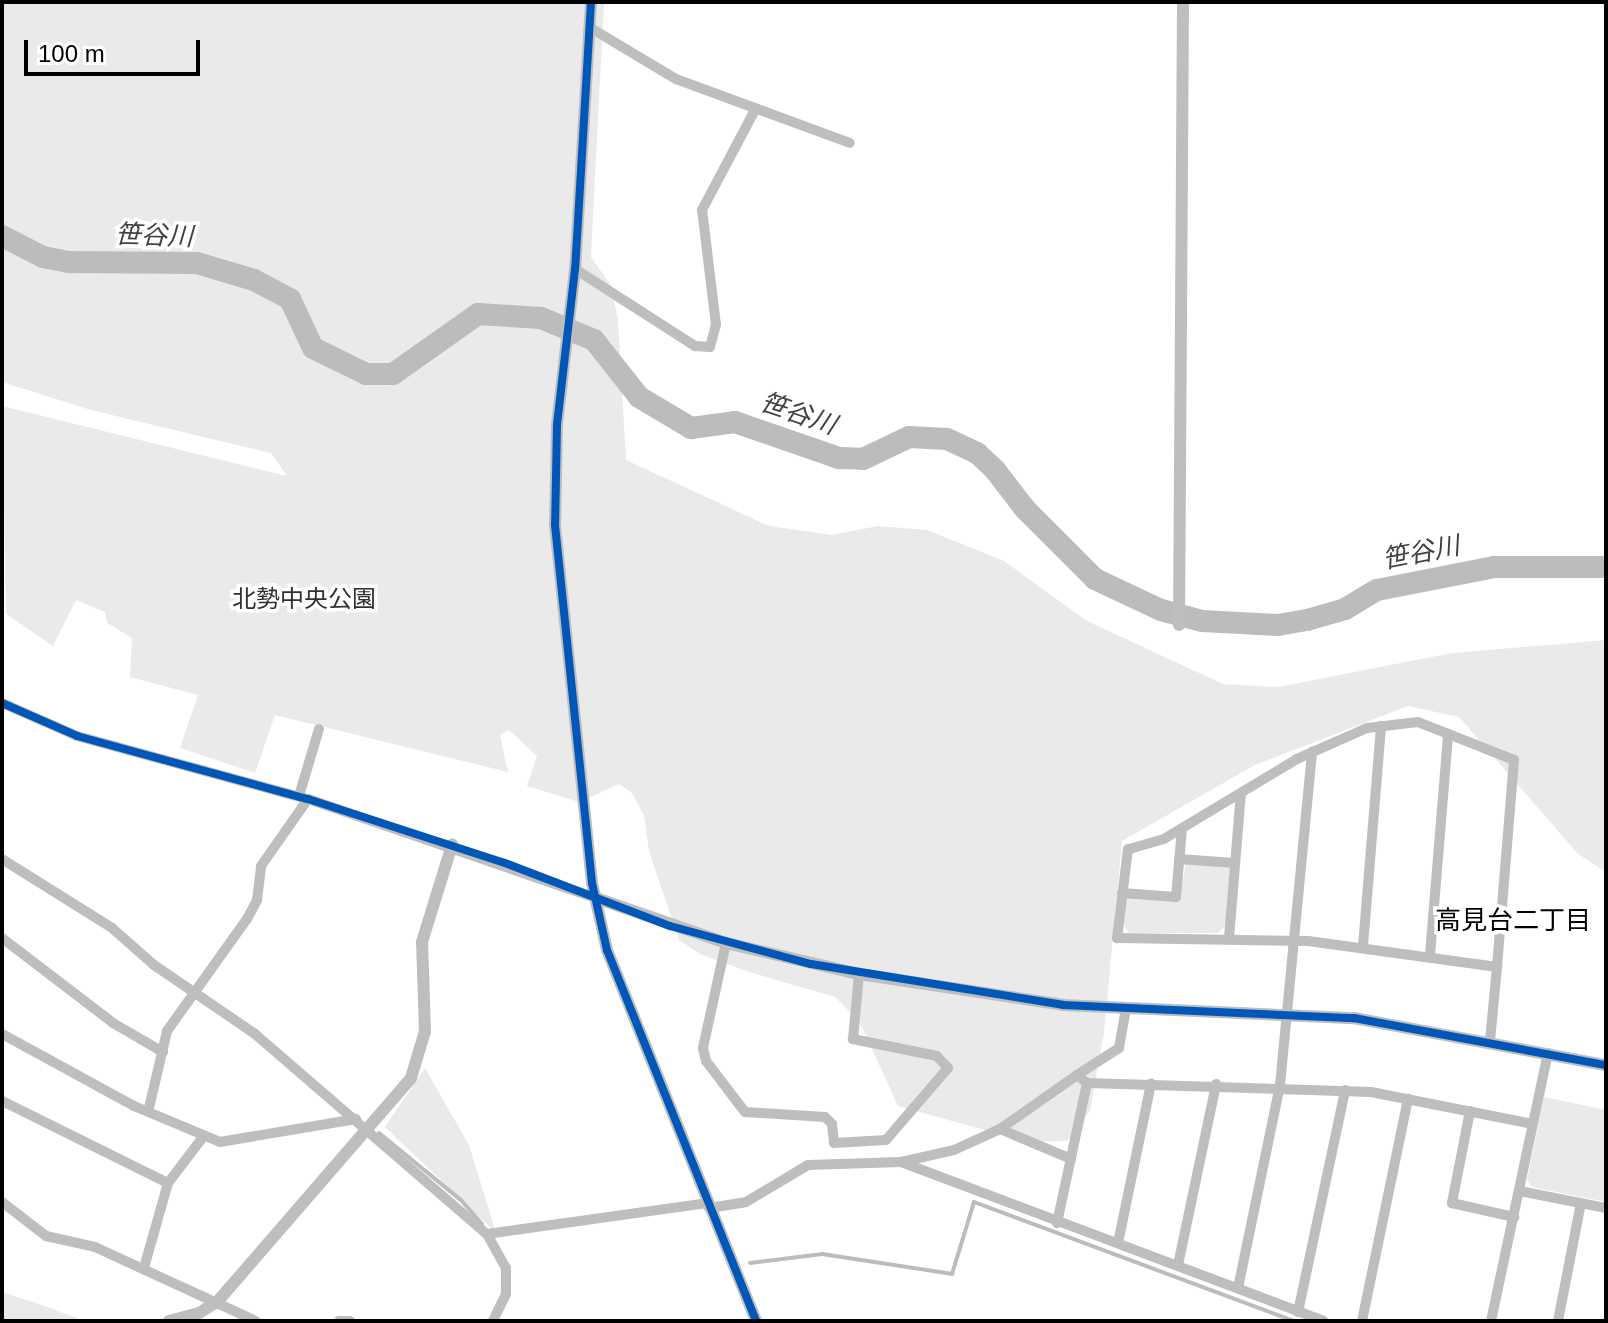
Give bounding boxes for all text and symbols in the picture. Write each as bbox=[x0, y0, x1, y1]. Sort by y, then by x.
scale bar bbox=[28, 24, 204, 74]
text: 100 m bbox=[38, 40, 105, 67]
water label: 笹谷川 bbox=[114, 219, 194, 253]
water label: 笹谷川 bbox=[756, 387, 840, 441]
water label: 笹谷川 bbox=[1380, 530, 1462, 576]
park label: 北勢中央公園 bbox=[232, 585, 376, 613]
district label: 高見台二丁目 bbox=[1435, 905, 1591, 937]

